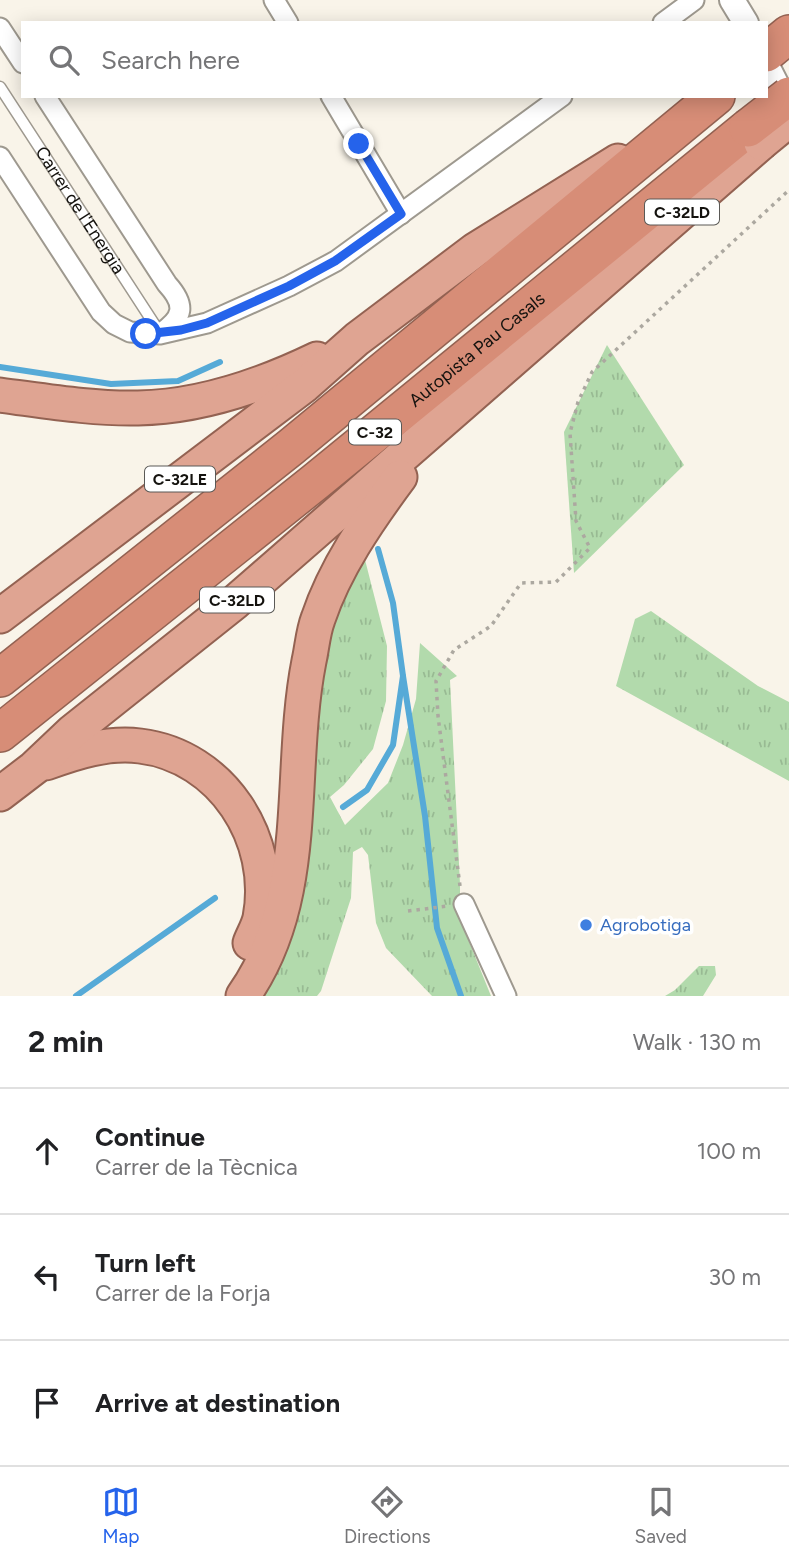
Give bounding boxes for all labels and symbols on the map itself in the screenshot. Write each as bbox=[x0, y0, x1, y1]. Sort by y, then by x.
route end bbox=[343, 128, 374, 159]
street label: Carrer de l'Energia bbox=[31, 142, 130, 278]
road number: C-32LD bbox=[645, 200, 719, 224]
street label: Autopista Pau Casals bbox=[405, 288, 549, 412]
route start bbox=[130, 318, 161, 349]
road number: C-32 bbox=[349, 420, 401, 444]
road number: C-32LE bbox=[145, 466, 215, 492]
road number: C-32LD bbox=[200, 587, 274, 612]
place label: Agrobotiga bbox=[600, 914, 691, 936]
marker: Agrobotiga bbox=[578, 917, 594, 933]

